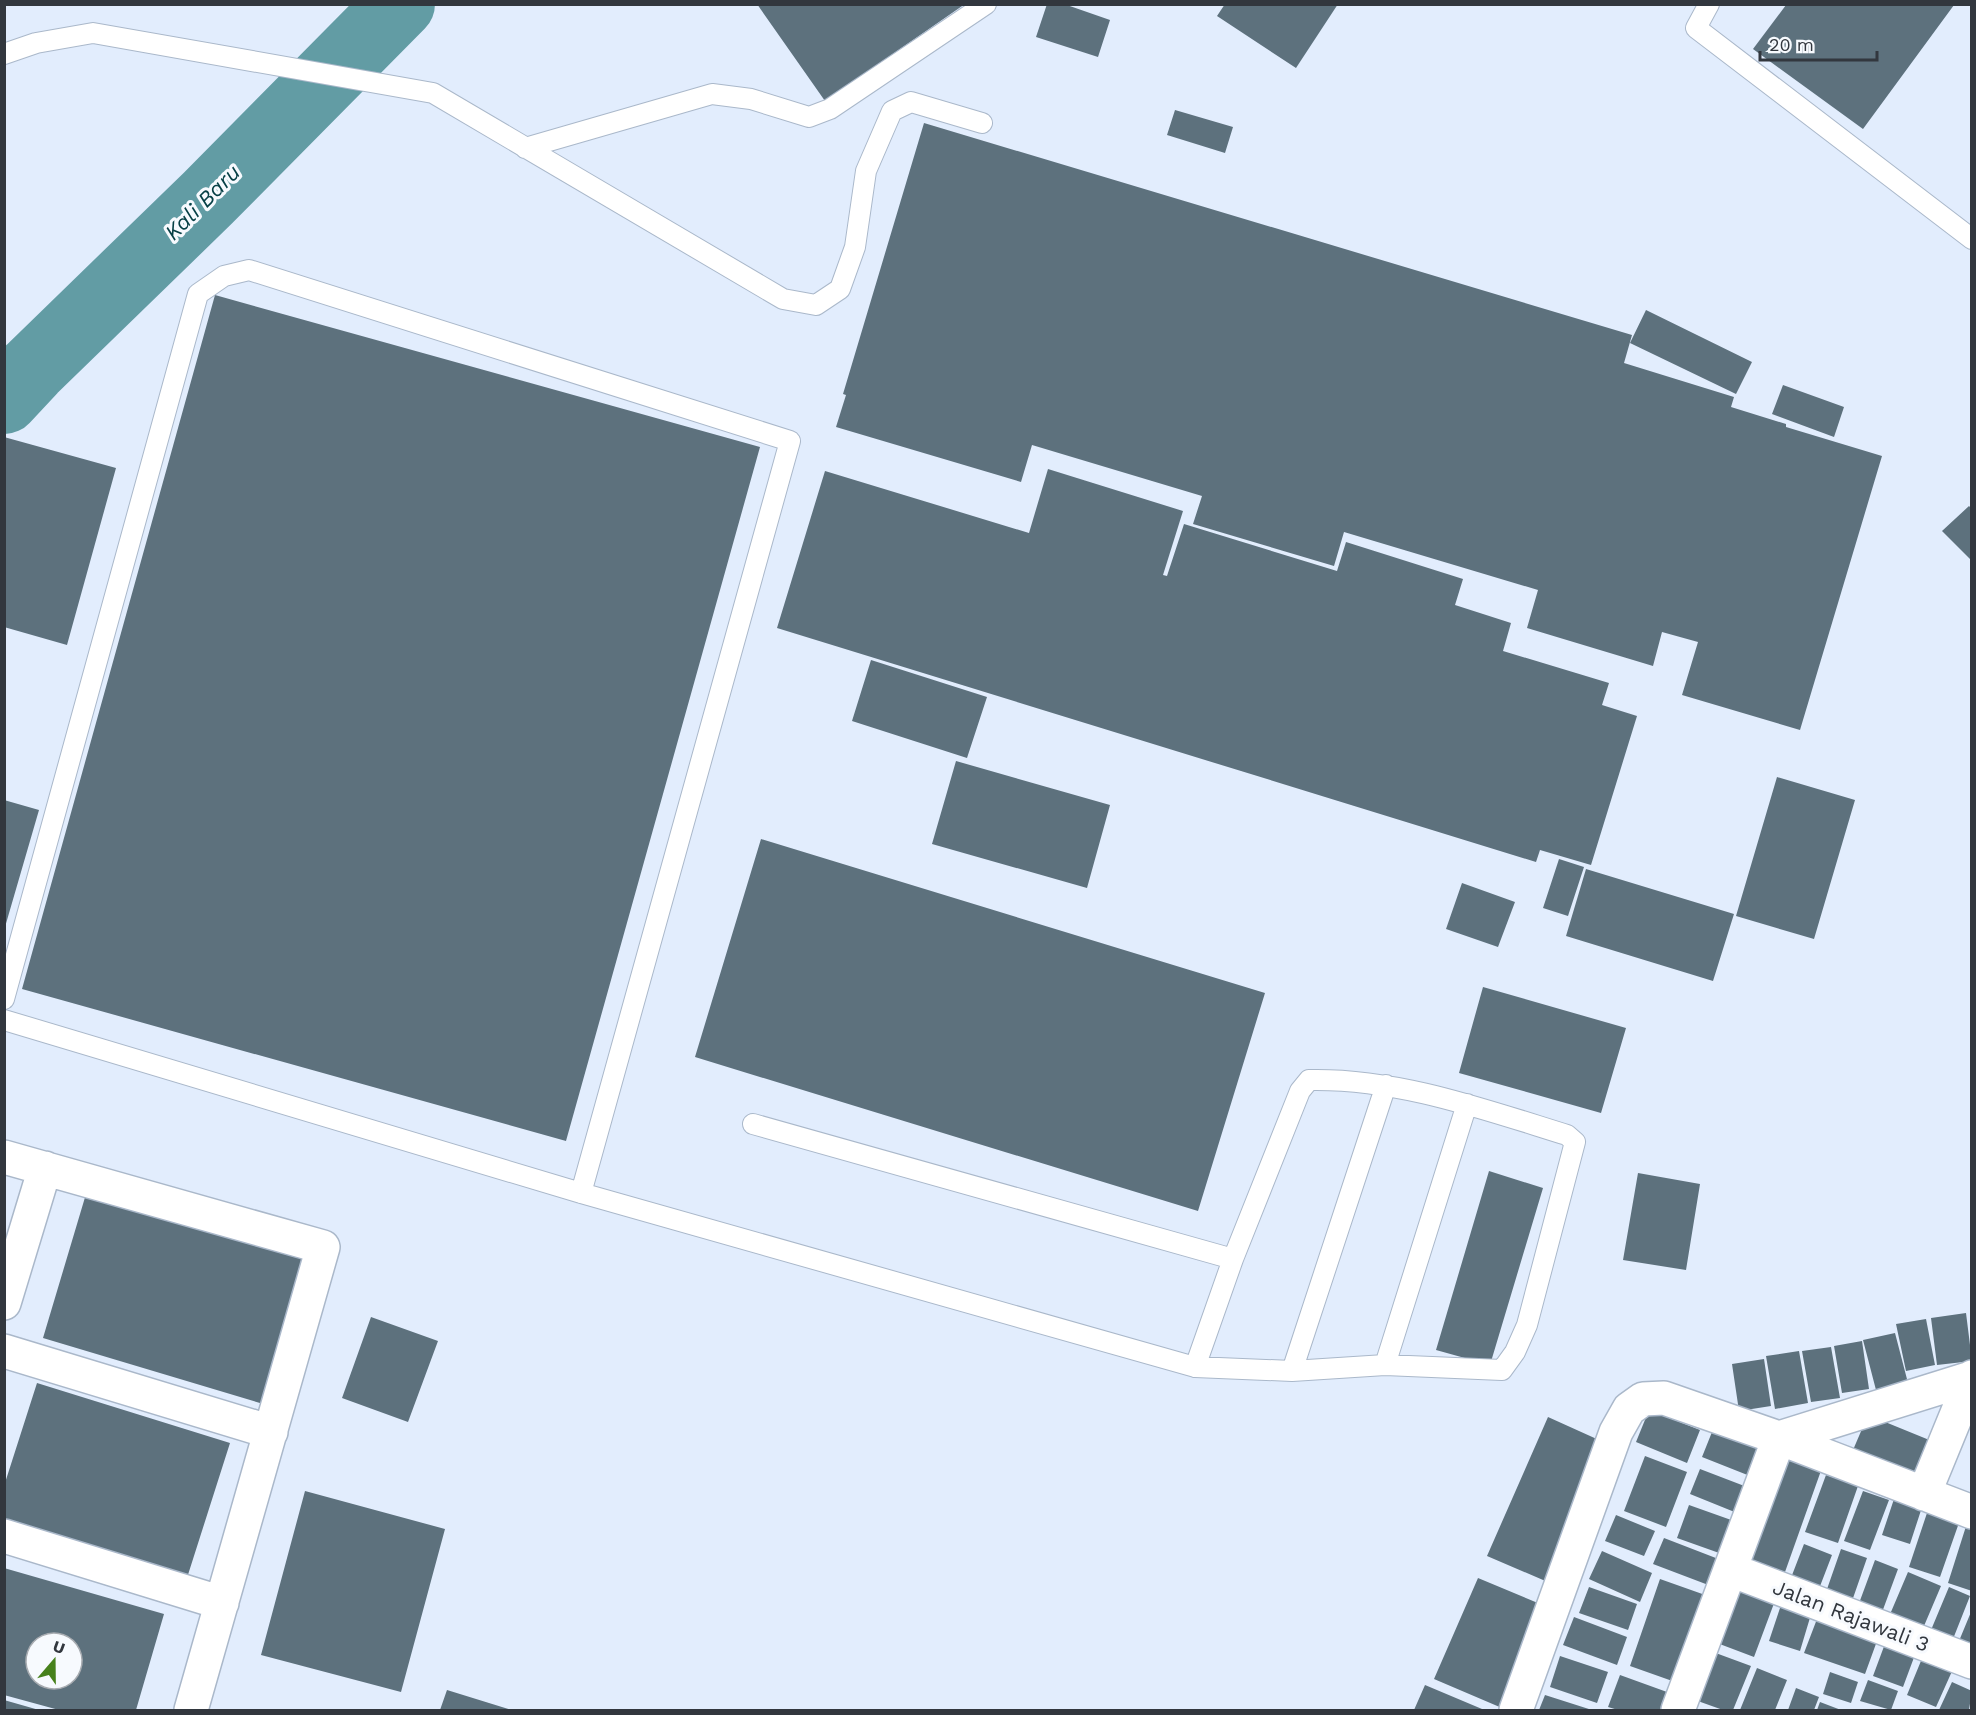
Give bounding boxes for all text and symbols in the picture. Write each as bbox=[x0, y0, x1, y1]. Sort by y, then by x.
scale bar bbox=[1760, 24, 1877, 62]
text: 20 m bbox=[1769, 34, 1814, 55]
water label: Kali Baru bbox=[160, 160, 245, 245]
street label: Jalan Rajawali 3 bbox=[1769, 1574, 1933, 1657]
north arrow bbox=[24, 1631, 84, 1691]
text: U bbox=[50, 1637, 68, 1658]

